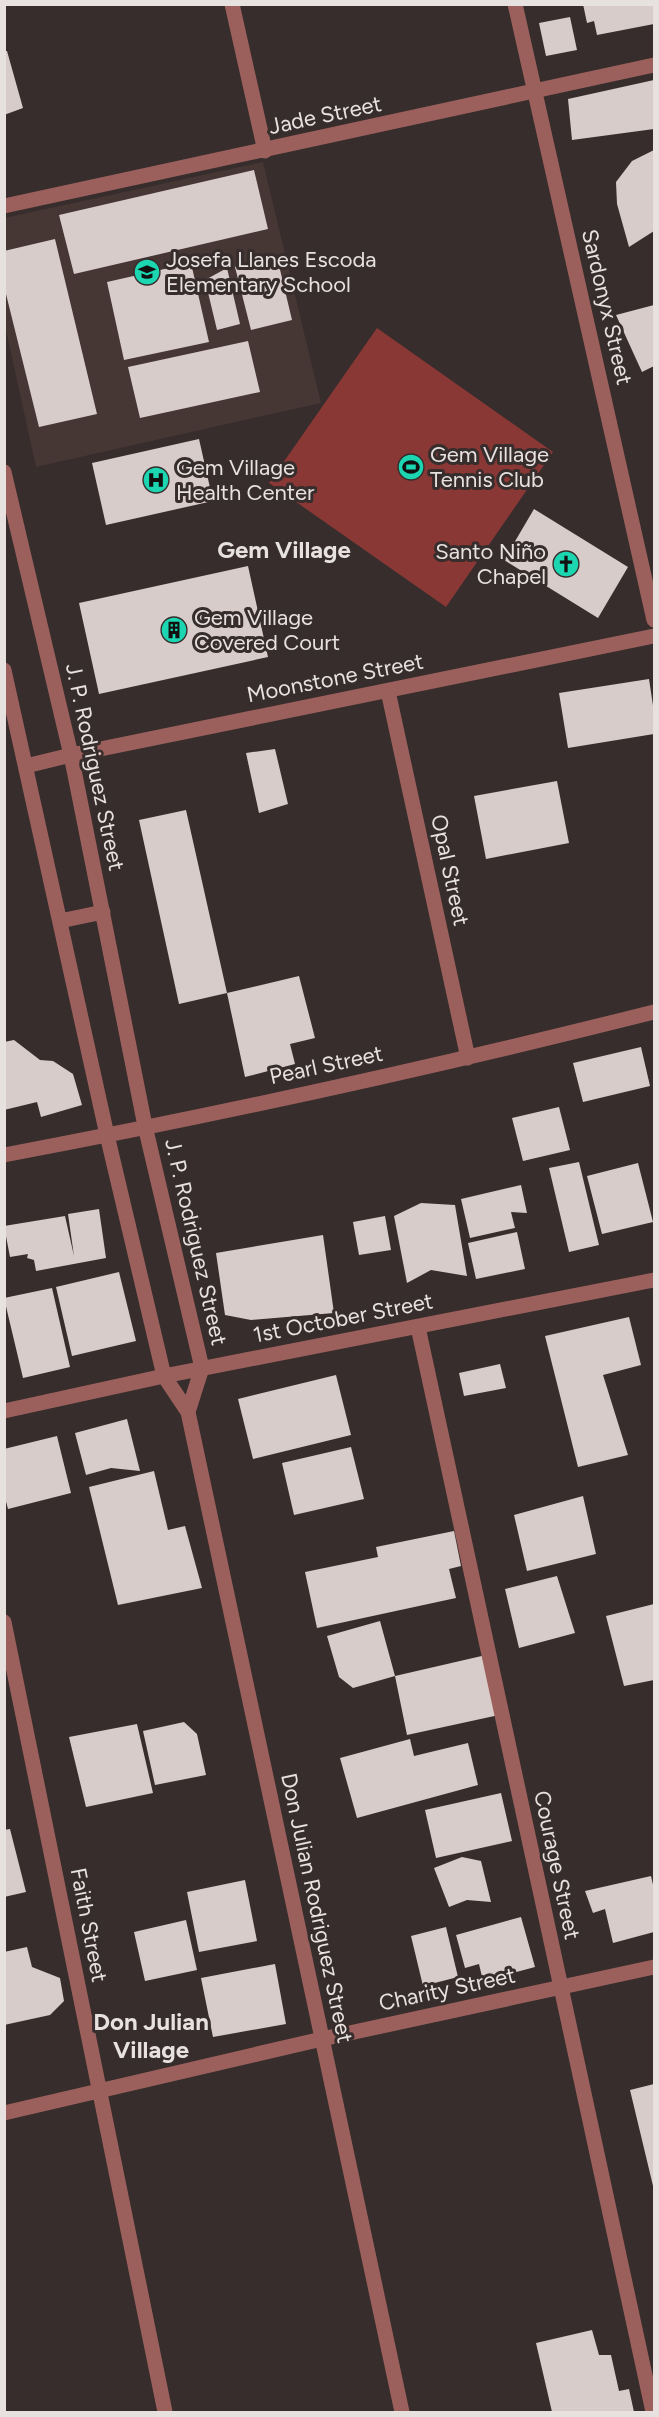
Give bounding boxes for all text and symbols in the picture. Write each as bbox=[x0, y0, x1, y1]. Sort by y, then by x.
street label: Jade Street bbox=[266, 90, 384, 140]
street label: Sardonyx Street bbox=[576, 227, 638, 387]
place label: Josefa Llanes Escoda Elementary School bbox=[166, 246, 377, 298]
school or university icon: Josefa Llanes Escoda Elementary School bbox=[132, 257, 162, 287]
place label: Gem Village Tennis Club bbox=[430, 441, 549, 493]
sports icon: Gem Village Tennis Club bbox=[396, 452, 426, 482]
place label: Gem Village Health Center bbox=[176, 454, 315, 506]
hospital icon: Gem Village Health Center bbox=[141, 465, 171, 495]
district label: Gem Village bbox=[217, 535, 351, 564]
place label: Santo Niño Chapel bbox=[435, 538, 546, 590]
church icon: Santo Niño Chapel bbox=[551, 549, 581, 579]
place label: Gem Village Covered Court bbox=[194, 604, 340, 656]
building icon: Gem Village Covered Court bbox=[159, 615, 189, 645]
street label: Moonstone Street bbox=[245, 648, 425, 708]
street label: J. P. Rodriguez Street bbox=[60, 661, 130, 873]
street label: Opal Street bbox=[425, 812, 475, 928]
street label: Pearl Street bbox=[267, 1040, 385, 1090]
street label: J. P. Rodriguez Street bbox=[159, 1136, 233, 1348]
street label: 1st October Street bbox=[251, 1287, 435, 1349]
street label: Don Julian Rodriguez Street bbox=[275, 1771, 359, 2045]
street label: Courage Street bbox=[528, 1788, 586, 1942]
street label: Faith Street bbox=[65, 1866, 113, 1984]
street label: Charity Street bbox=[376, 1961, 518, 2017]
district label: Don Julian Village bbox=[93, 2007, 209, 2064]

